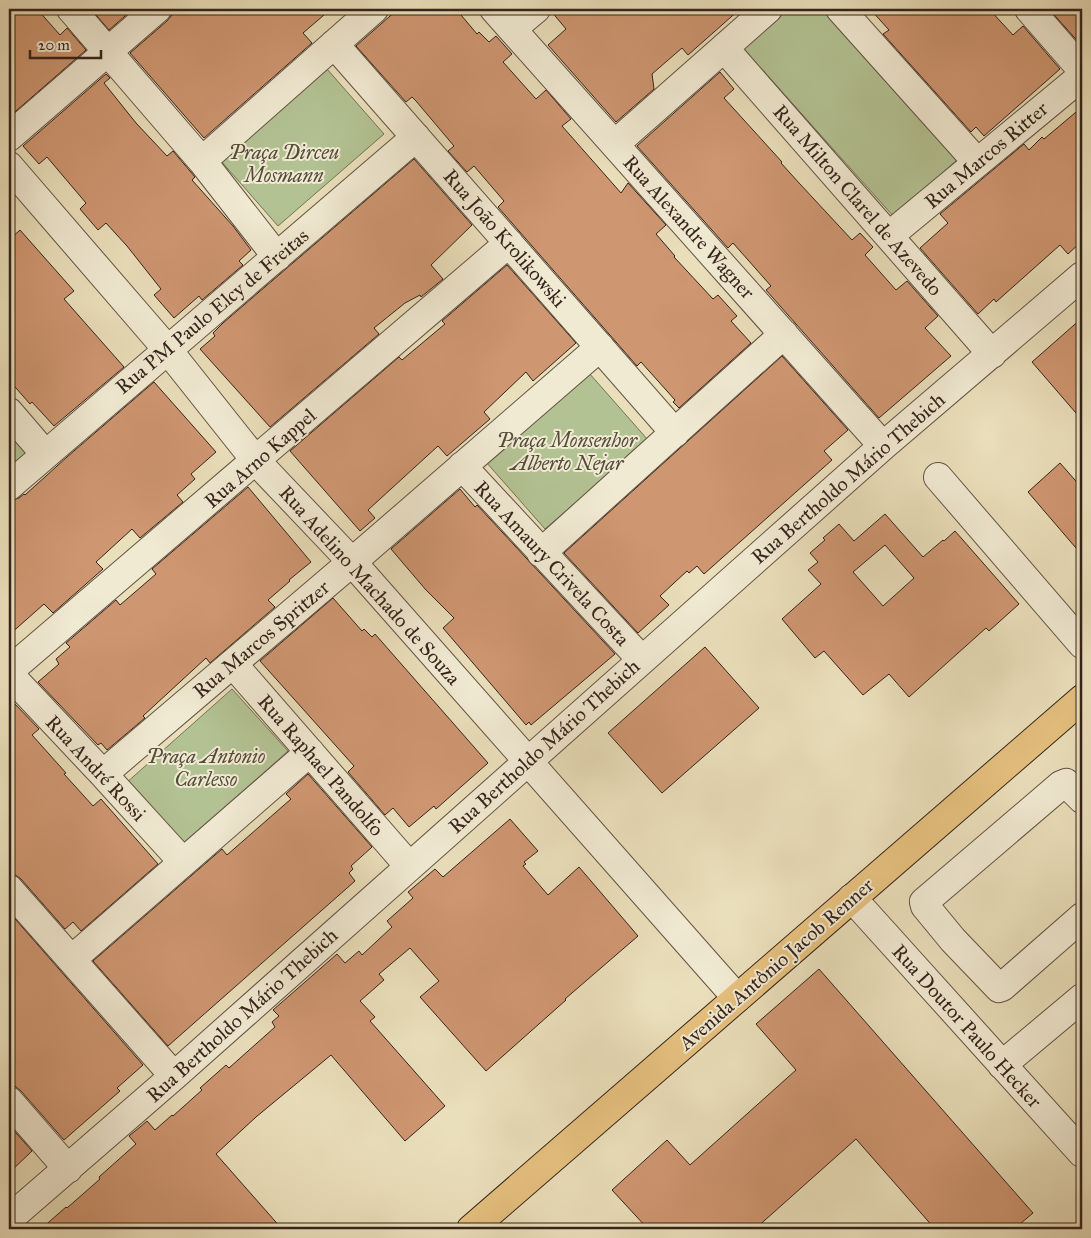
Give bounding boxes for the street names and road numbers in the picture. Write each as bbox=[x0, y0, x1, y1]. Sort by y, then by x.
street label: Rua Marcos Ritter bbox=[919, 96, 1053, 214]
street label: Rua Milton Clarel de Azevedo bbox=[768, 99, 948, 301]
street label: Rua Alexandre Wagner bbox=[617, 150, 760, 305]
street label: Rua João Krolikowski bbox=[438, 164, 572, 313]
street label: Rua PM Paulo Elcy de Freitas bbox=[111, 223, 313, 399]
street label: Rua Bertholdo Mário Thebich bbox=[746, 387, 950, 569]
street label: Rua Arno Kappel bbox=[199, 403, 321, 513]
street label: Rua Amaury Crivela Costa bbox=[469, 476, 635, 651]
street label: Rua Adelino Machado de Souza bbox=[274, 480, 466, 690]
street label: Rua Marcos Spritzer bbox=[188, 575, 334, 703]
street label: Rua Bertholdo Mário Thebich bbox=[444, 654, 644, 838]
street label: Rua Raphael Pandolfo bbox=[253, 689, 389, 841]
street label: Rua André Rossi bbox=[41, 710, 151, 826]
street label: Avenida Antônio Jacob Renner bbox=[673, 873, 879, 1057]
street label: Rua Bertholdo Mário Thebich bbox=[142, 923, 342, 1107]
street label: Rua Doutor Paulo Hecker bbox=[887, 939, 1047, 1113]

